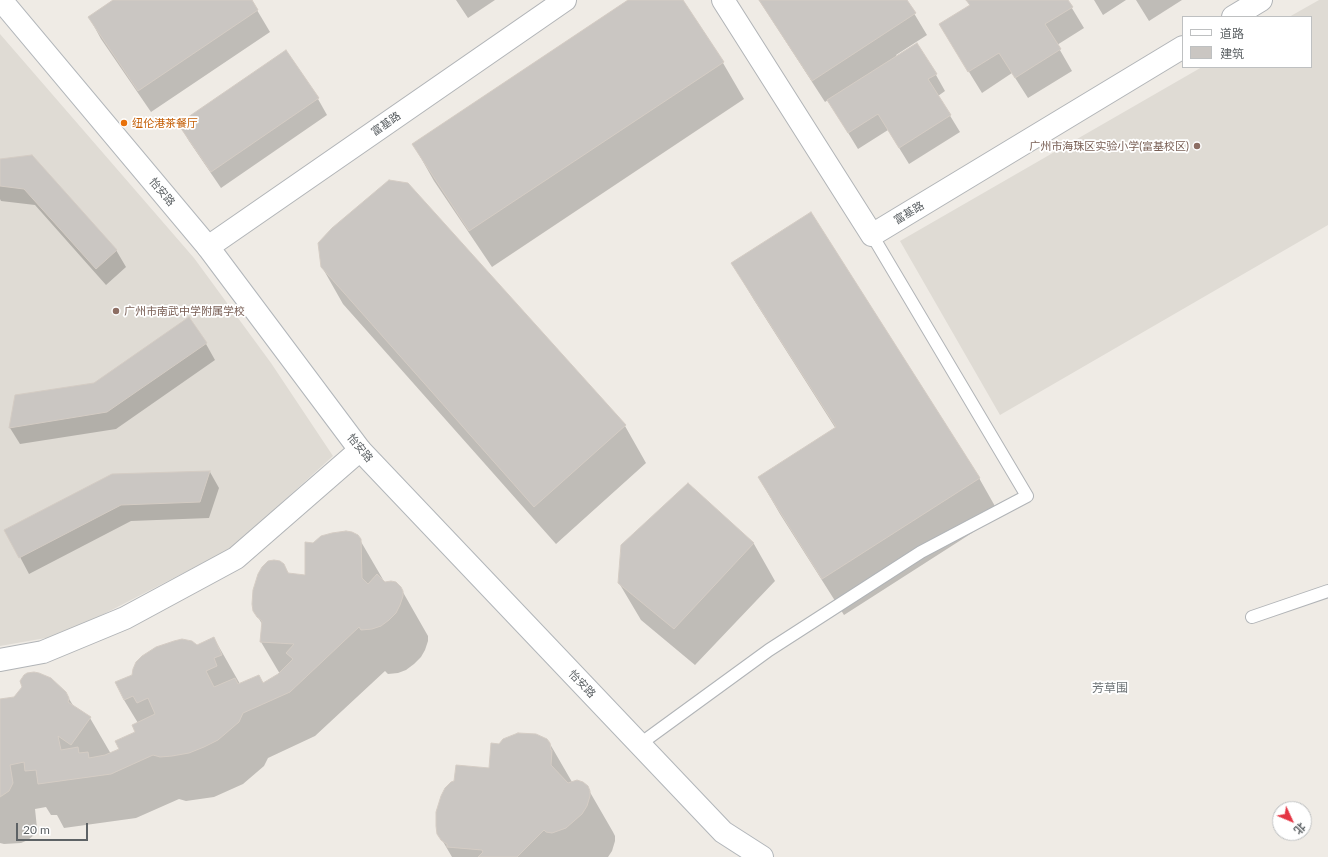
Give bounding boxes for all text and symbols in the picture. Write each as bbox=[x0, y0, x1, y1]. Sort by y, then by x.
legend bbox=[1182, 16, 1312, 68]
text: 道路 bbox=[1220, 26, 1244, 41]
text: 建筑 bbox=[1220, 46, 1244, 61]
street label: 富基路 bbox=[369, 109, 403, 139]
place label: 纽伦港茶餐厅 bbox=[132, 116, 198, 130]
marker: 纽伦港茶餐厅 bbox=[119, 118, 129, 128]
place label: 广州市海珠区实验小学(富基校区) bbox=[1029, 139, 1189, 153]
marker: 广州市海珠区实验小学(富基校区) bbox=[1192, 141, 1202, 151]
street label: 怡安路 bbox=[146, 175, 178, 209]
street label: 富基路 bbox=[891, 199, 927, 227]
place label: 广州市南武中学附属学校 bbox=[124, 304, 245, 318]
marker: 广州市南武中学附属学校 bbox=[111, 306, 121, 316]
street label: 怡安路 bbox=[344, 431, 376, 465]
street label: 怡安路 bbox=[566, 668, 598, 700]
district label: 芳草围 bbox=[1092, 681, 1128, 695]
north arrow bbox=[1272, 801, 1312, 841]
scale bar bbox=[18, 815, 90, 841]
text: 北 bbox=[1292, 821, 1309, 837]
text: 20 m bbox=[23, 822, 50, 837]

